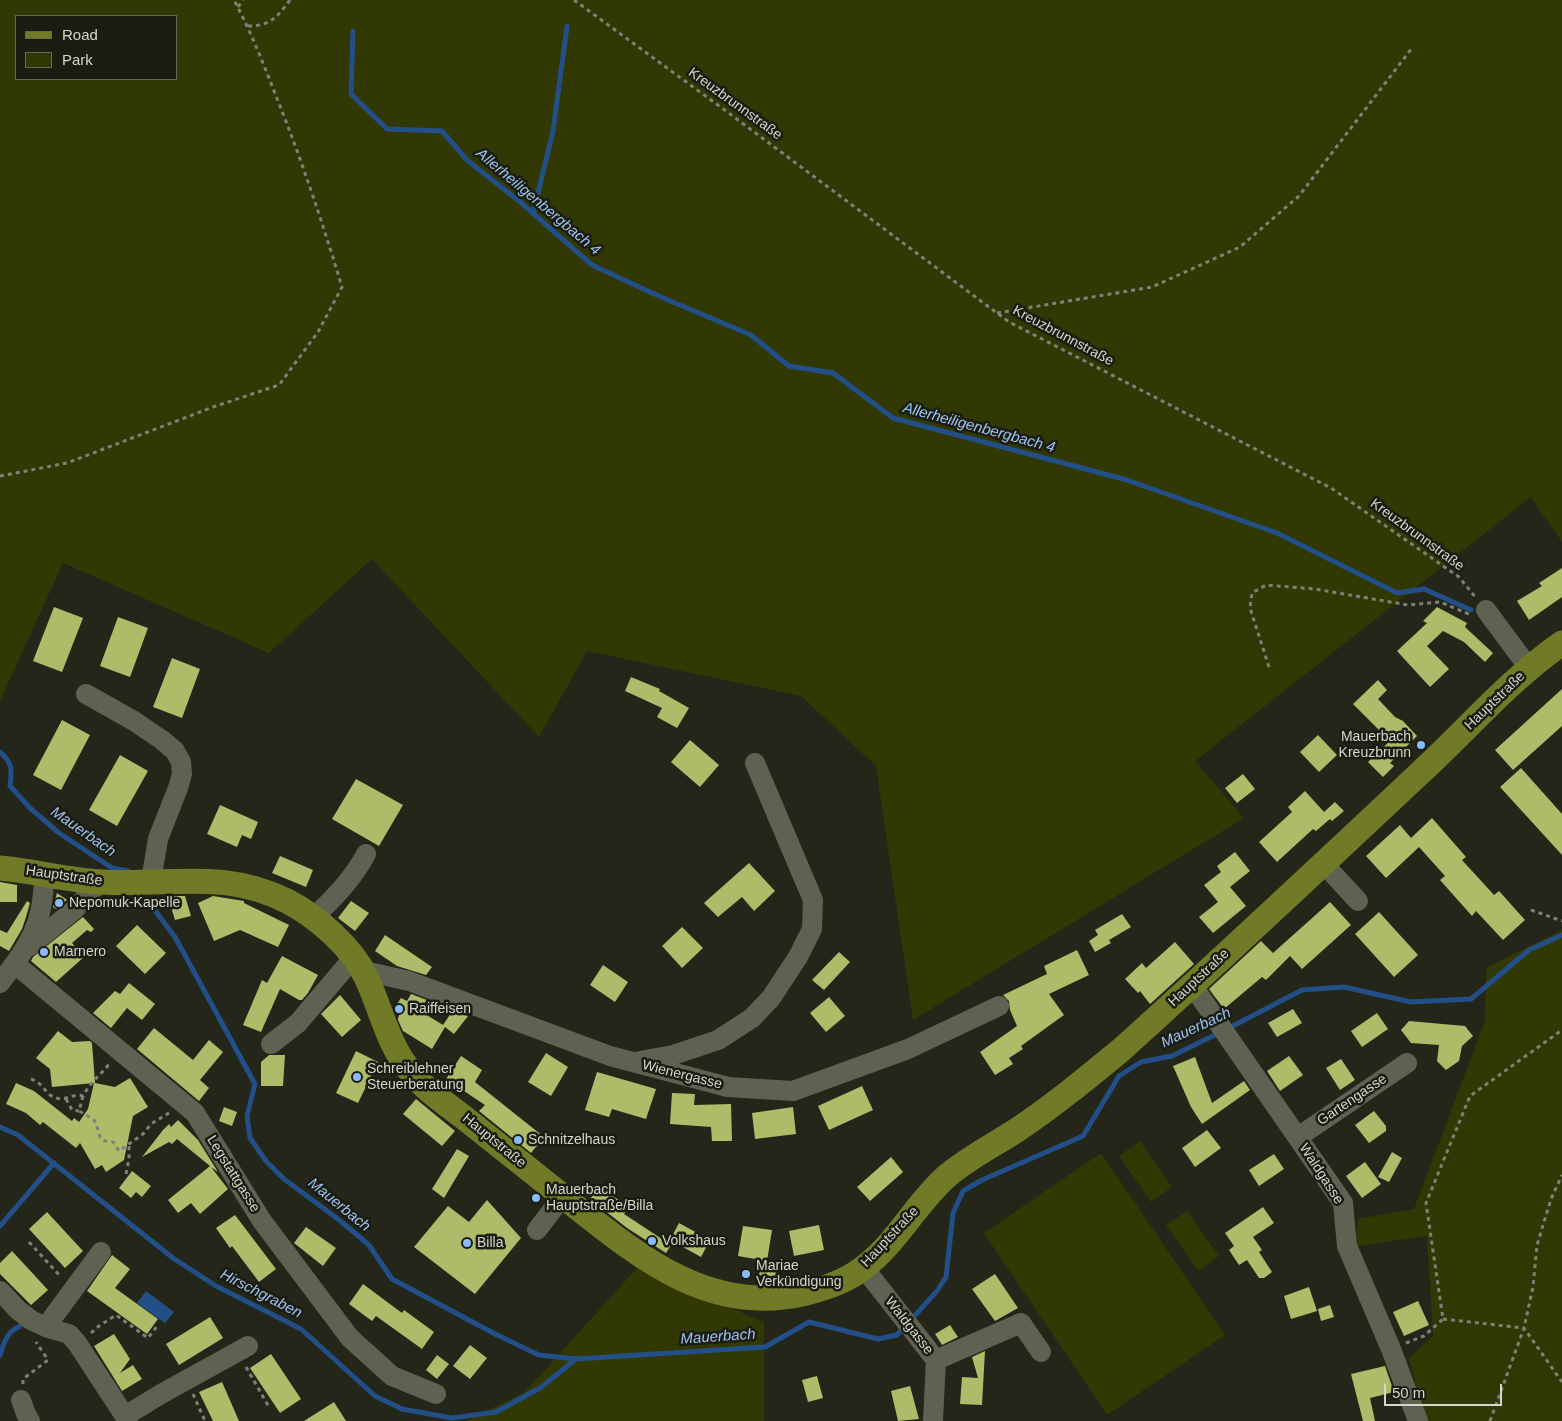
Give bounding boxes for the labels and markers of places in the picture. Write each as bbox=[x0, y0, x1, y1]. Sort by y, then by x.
place label: Mauerbach Kreuzbrunn bbox=[1339, 729, 1411, 762]
marker: Mauerbach Kreuzbrunn bbox=[1415, 739, 1427, 751]
place label: Nepomuk-Kapelle bbox=[69, 895, 180, 911]
marker: Nepomuk-Kapelle bbox=[53, 897, 65, 909]
place label: Marnero bbox=[54, 944, 106, 960]
marker: Marnero bbox=[38, 946, 50, 958]
place label: Raiffeisen bbox=[409, 1001, 471, 1017]
marker: Raiffeisen bbox=[393, 1003, 405, 1015]
place label: Schreiblehner Steuerberatung bbox=[367, 1061, 464, 1094]
marker: Schreiblehner Steuerberatung bbox=[351, 1071, 363, 1083]
place label: Schnitzelhaus bbox=[528, 1132, 615, 1148]
marker: Schnitzelhaus bbox=[512, 1134, 524, 1146]
place label: Mauerbach Hauptstraße/Billa bbox=[546, 1182, 653, 1214]
marker: Mauerbach Hauptstraße/Billa bbox=[530, 1192, 542, 1204]
place label: Volkshaus bbox=[662, 1233, 726, 1249]
place label: Billa bbox=[477, 1235, 503, 1251]
marker: Volkshaus bbox=[646, 1235, 658, 1247]
marker: Billa bbox=[461, 1237, 473, 1249]
place label: Mariae Verkündigung bbox=[756, 1258, 842, 1290]
marker: Mariae Verkündigung bbox=[740, 1268, 752, 1280]

